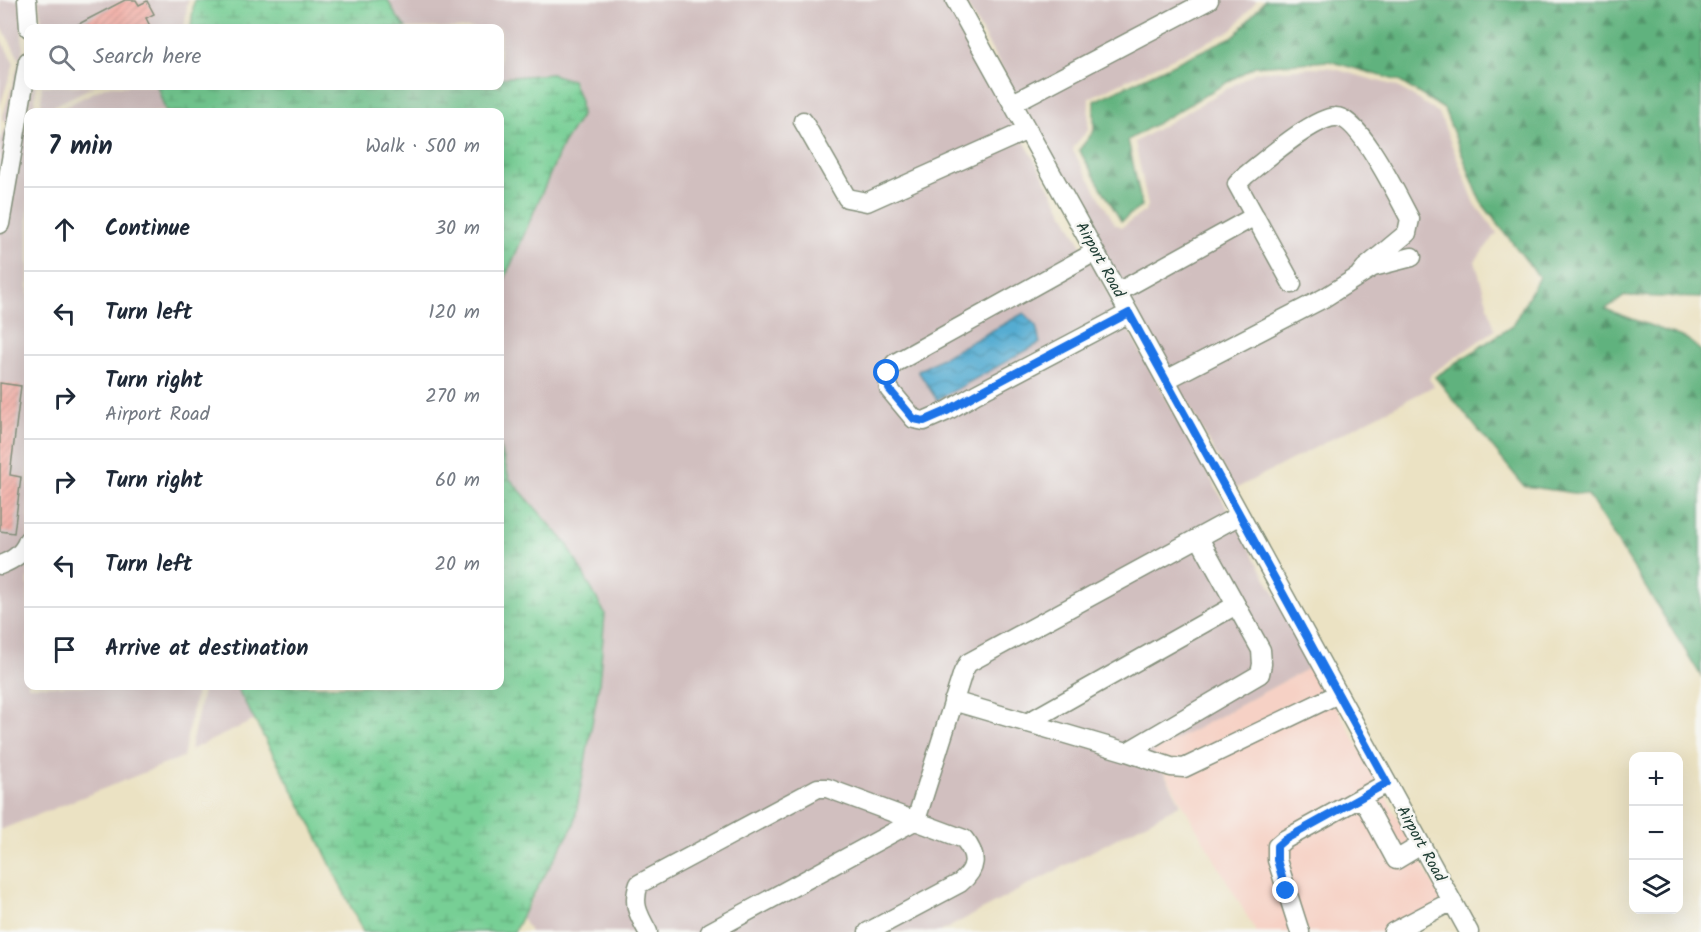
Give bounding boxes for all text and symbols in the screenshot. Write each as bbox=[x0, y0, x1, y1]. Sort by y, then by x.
search box bbox=[24, 24, 504, 90]
text: Search here bbox=[93, 40, 201, 75]
icon: search bbox=[45, 41, 78, 74]
text: 7 min bbox=[48, 126, 113, 168]
text: Walk · 500 m bbox=[365, 131, 480, 163]
text: Continue bbox=[105, 212, 190, 247]
icon: ahead bbox=[48, 213, 81, 246]
text: 30 m bbox=[435, 213, 480, 245]
street label: Airport Road bbox=[1069, 217, 1132, 304]
text: Turn left bbox=[105, 296, 192, 331]
icon: left bbox=[48, 297, 81, 330]
text: 120 m bbox=[428, 297, 480, 329]
route start bbox=[873, 359, 899, 385]
text: Turn right bbox=[105, 364, 203, 399]
icon: right bbox=[48, 381, 81, 414]
text: 270 m bbox=[425, 381, 480, 413]
text: Airport Road bbox=[105, 399, 210, 431]
text: Turn right bbox=[105, 464, 203, 499]
icon: right bbox=[48, 465, 81, 498]
text: 60 m bbox=[435, 465, 480, 497]
text: Turn left bbox=[105, 548, 192, 583]
icon: left bbox=[48, 549, 81, 582]
text: 20 m bbox=[434, 549, 480, 581]
text: Arrive at destination bbox=[105, 632, 308, 667]
icon: arrive bbox=[48, 633, 81, 666]
map controls bbox=[1629, 752, 1683, 914]
button: + bbox=[1629, 752, 1683, 806]
street label: Airport Road bbox=[1390, 801, 1453, 888]
button: − bbox=[1629, 806, 1683, 860]
button: layers bbox=[1629, 860, 1683, 914]
route end bbox=[1272, 877, 1298, 903]

